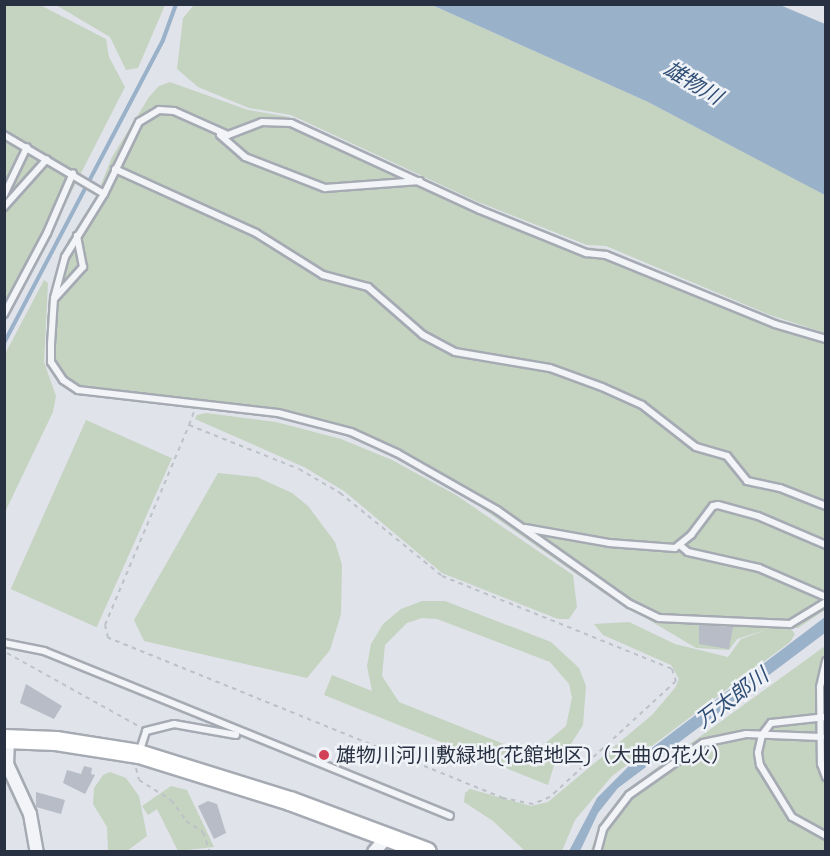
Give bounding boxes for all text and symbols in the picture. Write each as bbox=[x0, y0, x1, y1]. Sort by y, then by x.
water label: 雄物川 bbox=[660, 56, 726, 110]
water label: 万太郎川 bbox=[691, 663, 773, 733]
place label: 雄物川河川敷緑地(花館地区)（大曲の花火） bbox=[336, 743, 731, 767]
marker: 雄物川河川敷緑地(花館地区)（大曲の花火） bbox=[317, 748, 331, 762]

